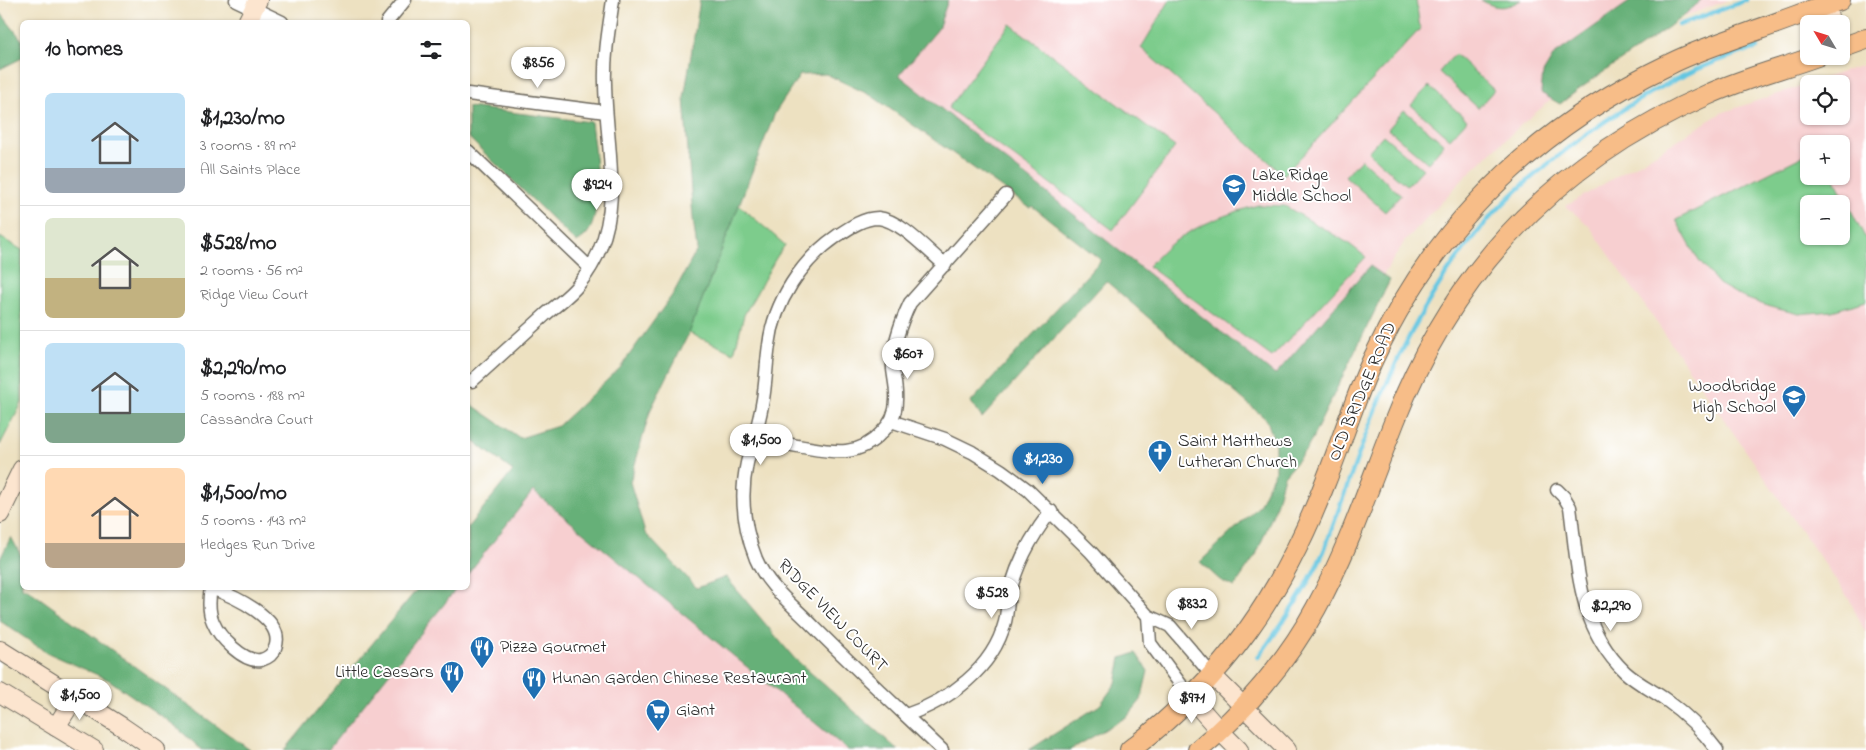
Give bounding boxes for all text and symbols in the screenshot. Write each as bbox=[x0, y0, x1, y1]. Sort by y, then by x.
north arrow bbox=[1800, 15, 1850, 65]
map controls bbox=[1800, 15, 1850, 245]
text: 10 homes bbox=[45, 35, 123, 65]
icon: filters bbox=[417, 36, 445, 64]
pin: $856 bbox=[508, 46, 568, 89]
text: $856 bbox=[522, 51, 554, 75]
button: locate bbox=[1800, 75, 1850, 125]
text: $1,230/mo bbox=[200, 104, 285, 134]
icon: home bbox=[85, 113, 145, 173]
text: 3 rooms · 89 m² bbox=[200, 134, 296, 158]
button: + bbox=[1800, 135, 1850, 185]
text: All Saints Place bbox=[200, 158, 300, 182]
place label: Lake Ridge Middle School bbox=[1252, 163, 1351, 210]
pin: $924 bbox=[567, 168, 627, 211]
text: $924 bbox=[582, 173, 612, 197]
school or university icon: Lake Ridge Middle School bbox=[1221, 173, 1247, 207]
button: − bbox=[1800, 195, 1850, 245]
text: $528/mo bbox=[200, 229, 277, 259]
icon: home bbox=[85, 238, 145, 298]
text: 2 rooms · 56 m² bbox=[200, 259, 303, 283]
text: Ridge View Court bbox=[200, 283, 309, 307]
street label: OLD BRIDGE ROAD bbox=[1322, 318, 1404, 466]
pin: $607 bbox=[878, 338, 938, 380]
text: $607 bbox=[893, 342, 923, 366]
text: $2,290/mo bbox=[200, 354, 286, 384]
icon: home bbox=[85, 363, 145, 423]
place label: Woodbridge High School bbox=[1689, 374, 1777, 422]
text: 5 rooms · 188 m² bbox=[200, 384, 305, 408]
school or university icon: Woodbridge High School bbox=[1781, 384, 1807, 418]
text: Cassandra Court bbox=[200, 408, 313, 432]
pin: $1,500 bbox=[720, 424, 802, 466]
text: $1,500 bbox=[741, 428, 781, 452]
place label: Saint Matthews Lutheran Church bbox=[1178, 429, 1297, 476]
church icon: Saint Matthews Lutheran Church bbox=[1147, 439, 1173, 473]
pin: $1,230 bbox=[1002, 442, 1084, 485]
text: $1,230 bbox=[1024, 447, 1063, 471]
text: $1,500/mo bbox=[200, 479, 287, 509]
icon: home bbox=[85, 488, 145, 548]
text: 5 rooms · 143 m² bbox=[200, 509, 306, 533]
text: Hedges Run Drive bbox=[200, 533, 315, 557]
street label: RIDGE VIEW COURT bbox=[771, 553, 893, 679]
pin: $528 bbox=[962, 576, 1022, 619]
text: $528 bbox=[976, 581, 1008, 605]
pin: $832 bbox=[1162, 588, 1222, 630]
pin: $2,290 bbox=[1570, 590, 1652, 632]
text: $832 bbox=[1177, 592, 1207, 616]
text: $2,290 bbox=[1591, 594, 1631, 618]
restaurant icon: Pizza Gourmet bbox=[469, 635, 495, 669]
place label: Pizza Gourmet bbox=[500, 635, 606, 661]
place label: Little Caesars bbox=[335, 660, 434, 686]
restaurant icon: Little Caesars bbox=[439, 660, 465, 694]
restaurant icon: Hunan Garden Chinese Restaurant bbox=[521, 666, 547, 700]
place label: Hunan Garden Chinese Restaurant bbox=[552, 666, 807, 692]
pin: $1,500 bbox=[39, 678, 121, 721]
pin: $971 bbox=[1162, 682, 1222, 724]
text: $1,500 bbox=[60, 683, 100, 707]
text: $971 bbox=[1179, 686, 1205, 710]
supermarket icon: Giant bbox=[645, 698, 671, 732]
place label: Giant bbox=[676, 698, 715, 724]

